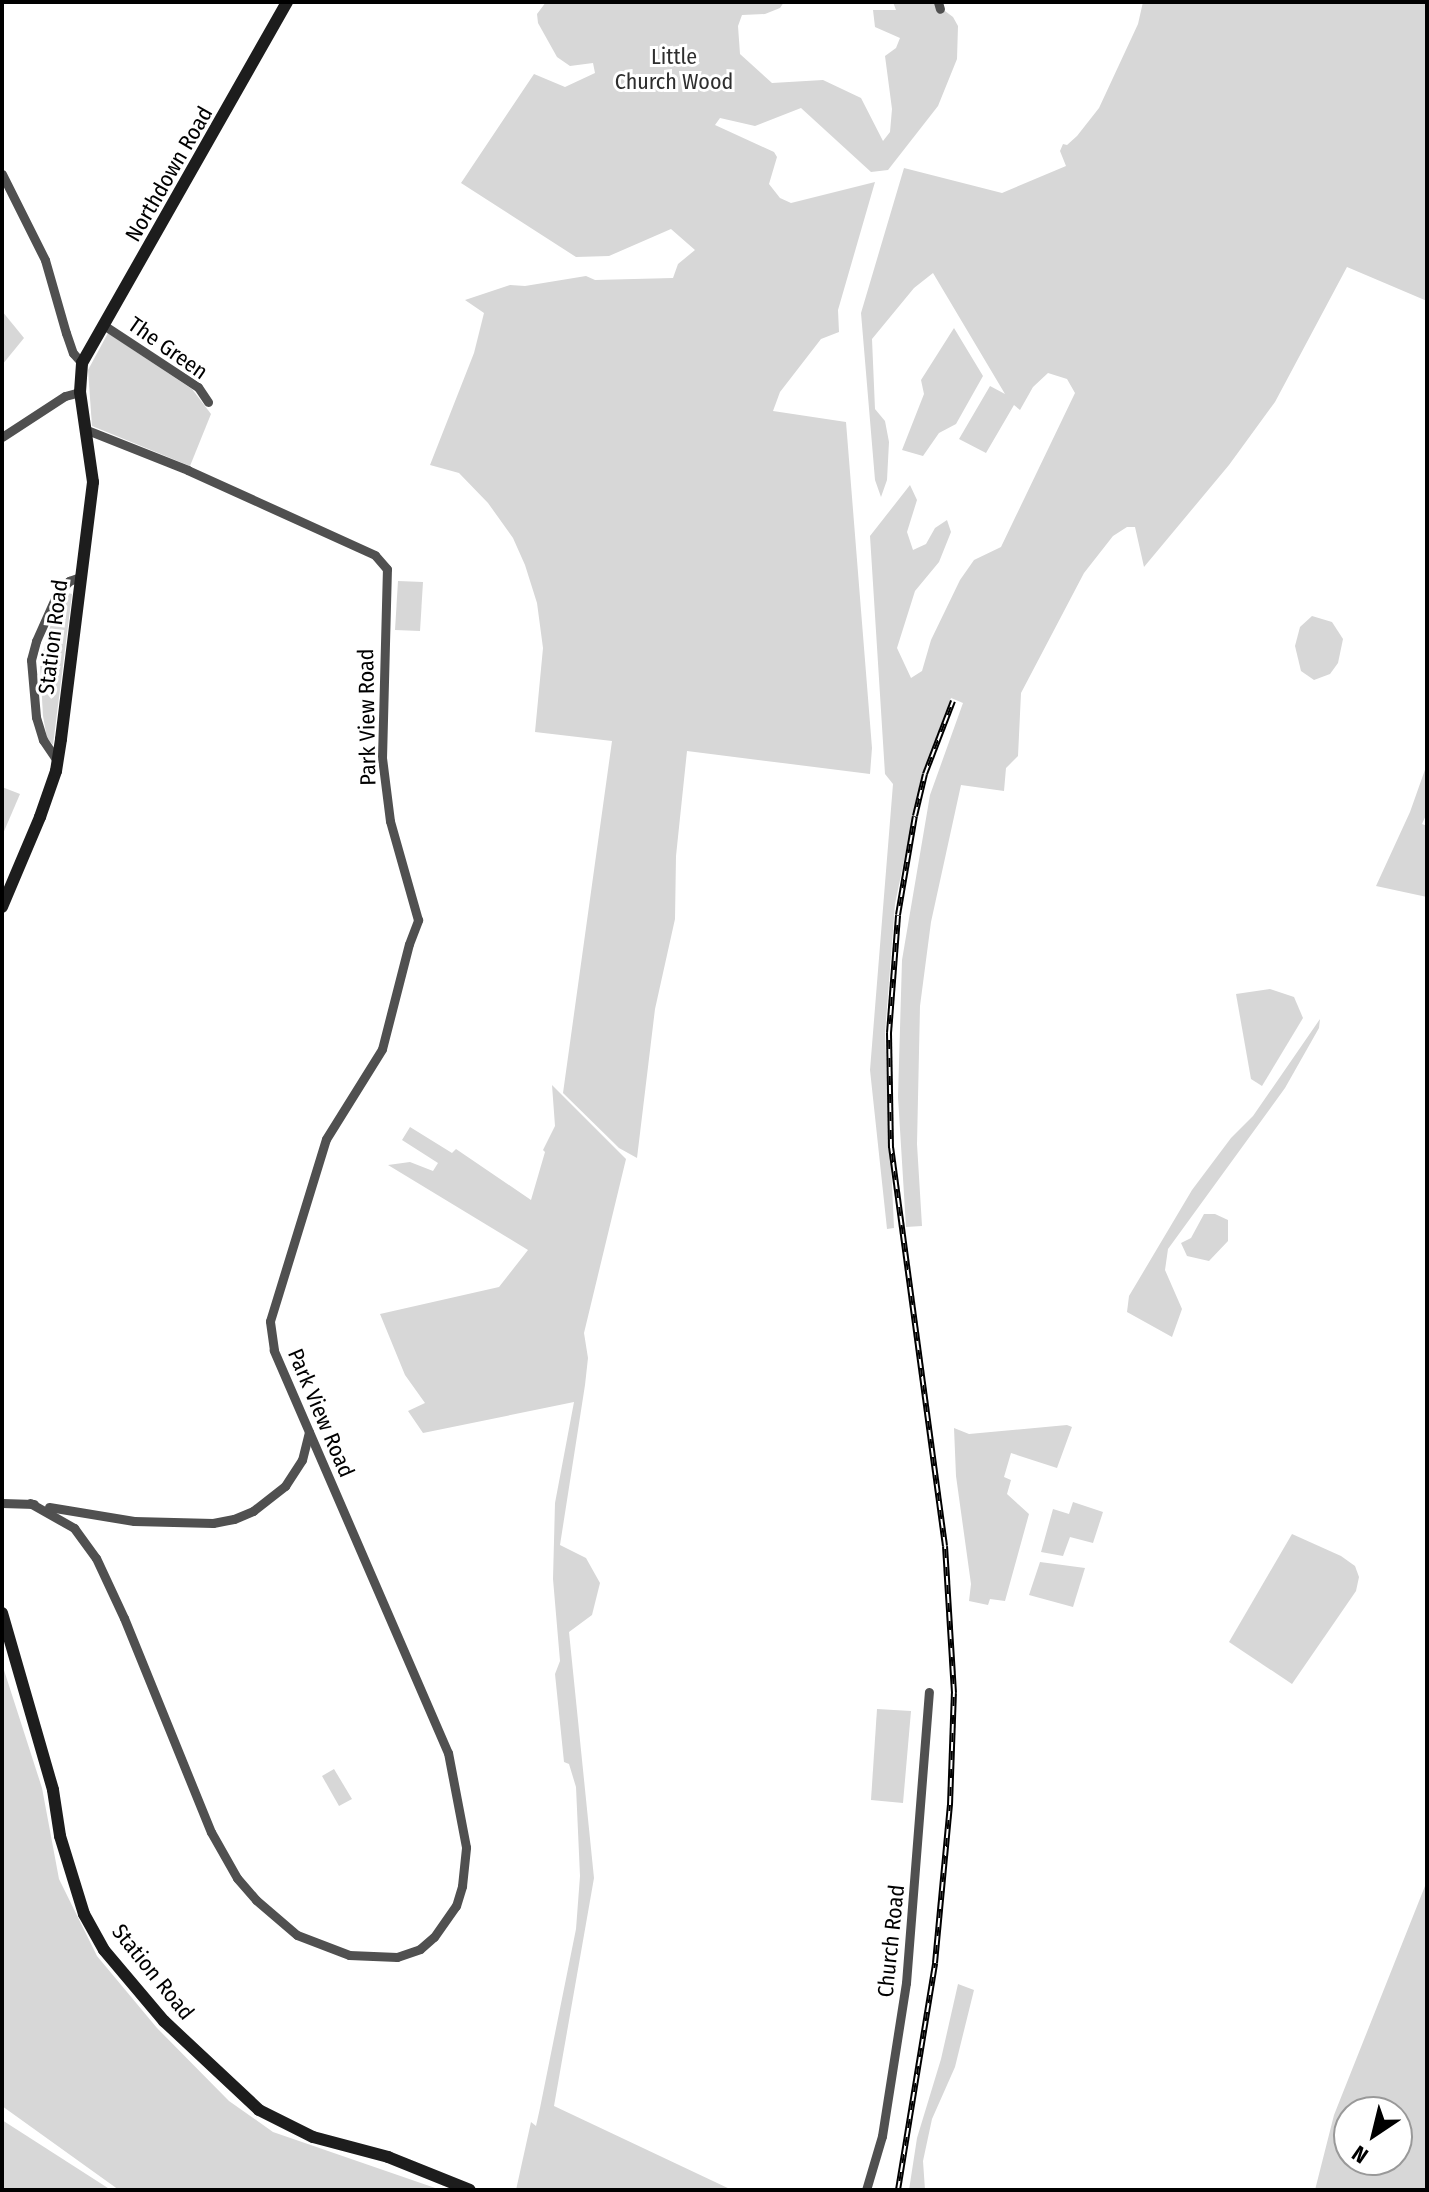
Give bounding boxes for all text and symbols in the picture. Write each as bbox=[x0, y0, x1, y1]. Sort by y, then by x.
park label: Little Church Wood bbox=[615, 43, 733, 94]
street label: Northdown Road bbox=[120, 102, 218, 246]
street label: The Green bbox=[123, 311, 213, 385]
street label: Station Road bbox=[33, 578, 73, 696]
street label: Park View Road bbox=[353, 648, 381, 786]
street label: Park View Road bbox=[282, 1345, 360, 1481]
street label: Church Road bbox=[872, 1883, 910, 1999]
street label: Station Road bbox=[106, 1919, 200, 2025]
north arrow bbox=[1333, 2096, 1413, 2176]
text: N bbox=[1347, 2140, 1373, 2169]

